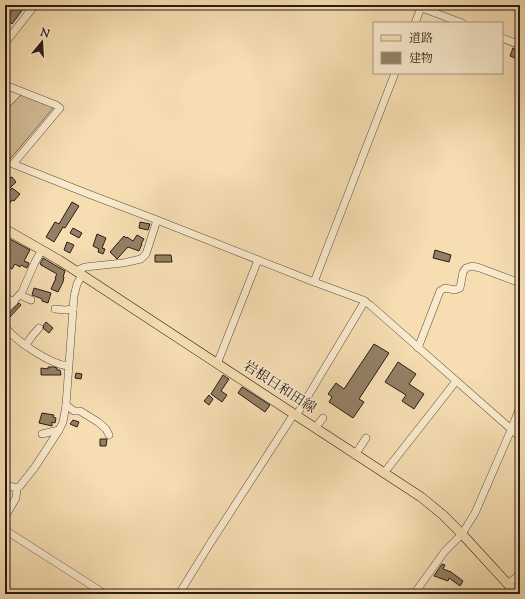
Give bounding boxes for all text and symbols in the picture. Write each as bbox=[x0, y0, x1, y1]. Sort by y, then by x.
north arrow bbox=[22, 22, 62, 62]
legend bbox=[373, 22, 503, 74]
text: N bbox=[37, 24, 52, 42]
text: 道路 bbox=[409, 30, 433, 48]
text: 建物 bbox=[409, 50, 433, 68]
street label: 岩根日和田線 bbox=[238, 357, 320, 419]

